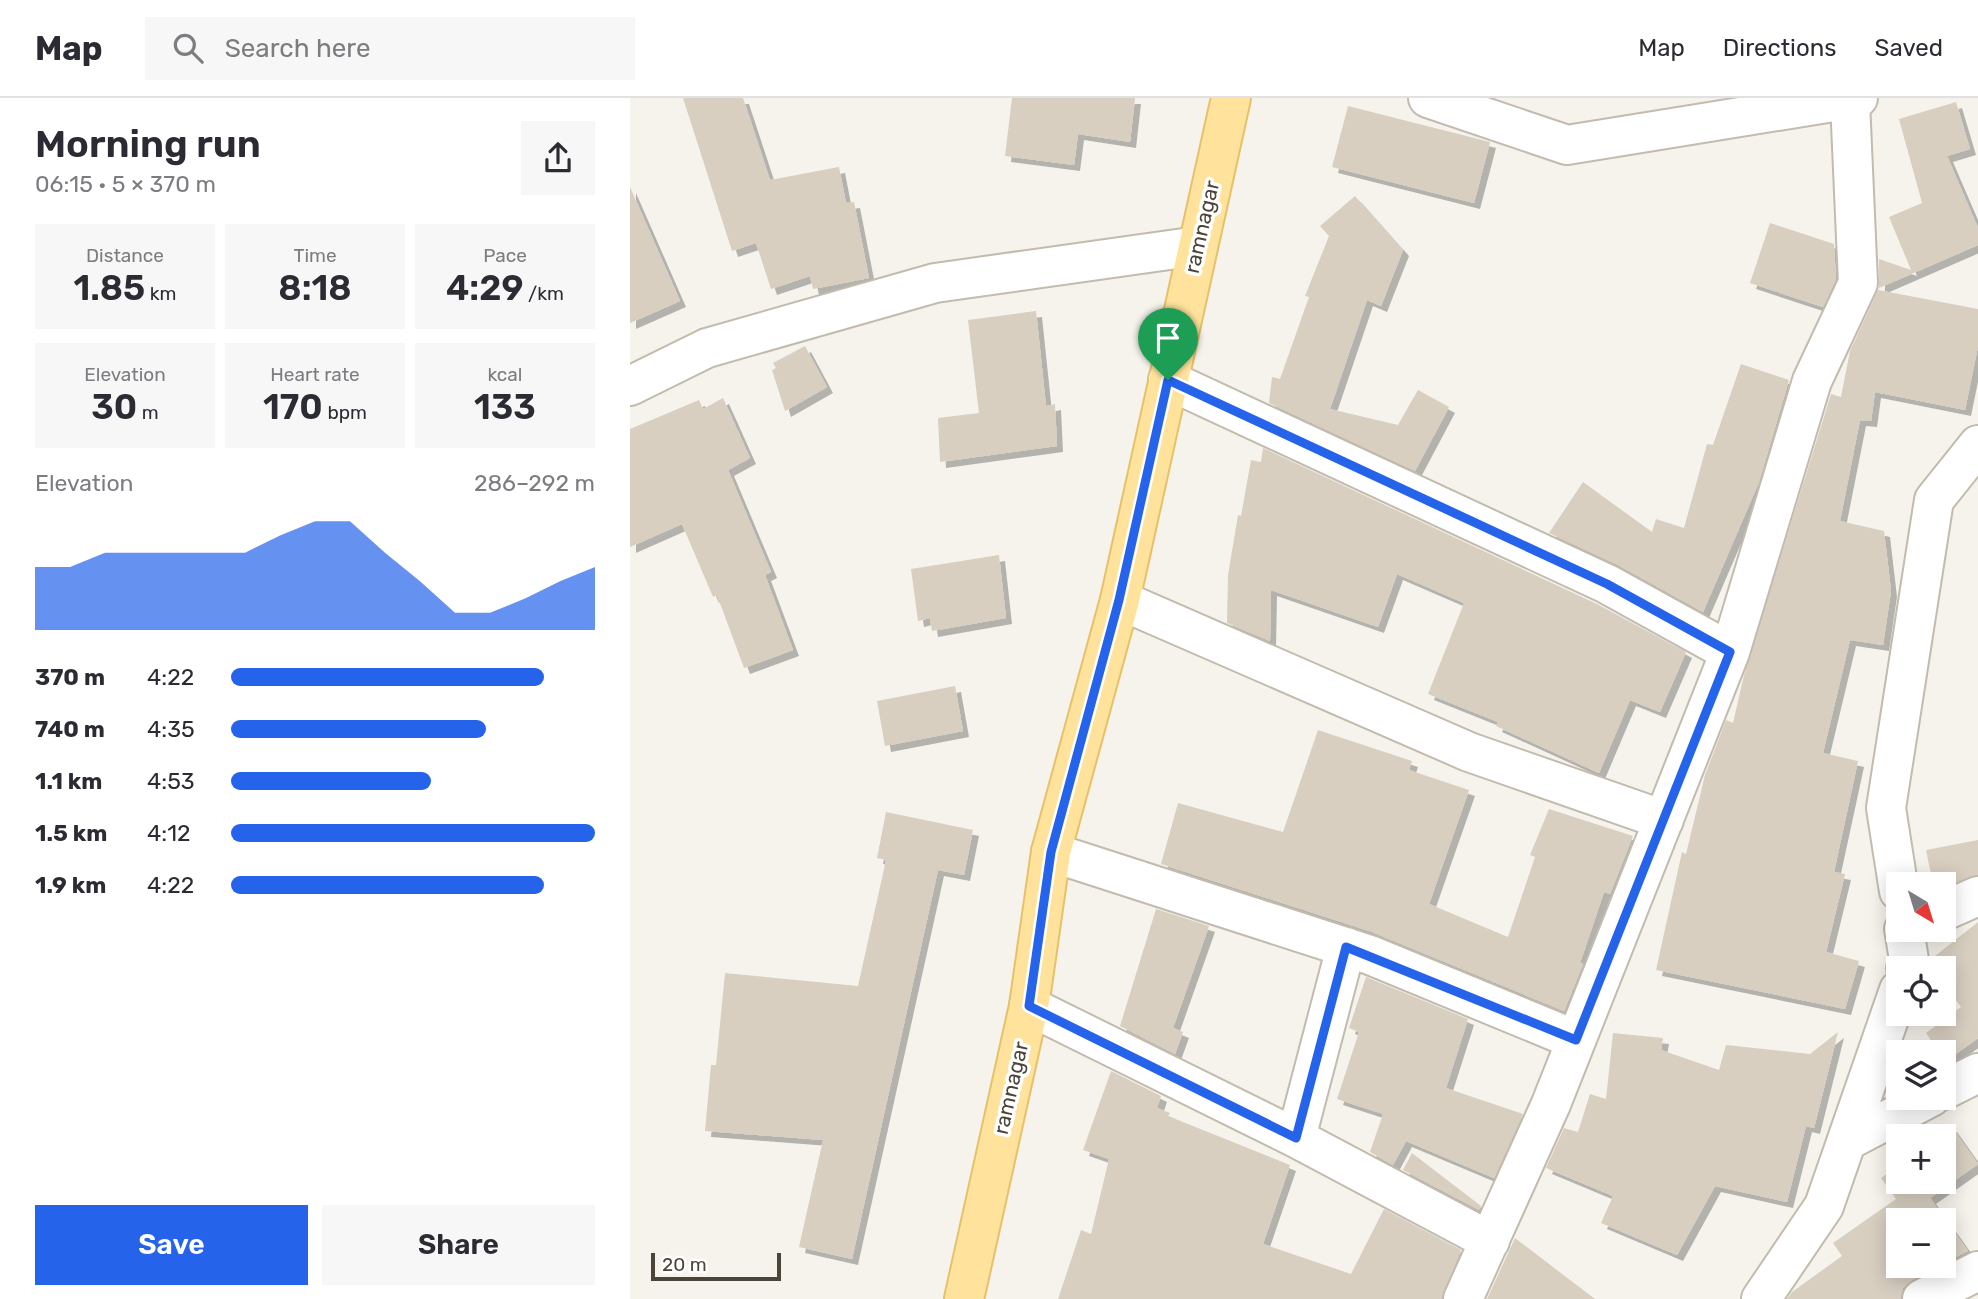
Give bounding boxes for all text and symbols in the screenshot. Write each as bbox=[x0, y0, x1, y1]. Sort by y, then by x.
search box bbox=[145, 17, 635, 80]
text: Map bbox=[35, 29, 103, 68]
icon: search bbox=[169, 29, 207, 67]
text: Search here bbox=[225, 33, 370, 64]
text: Map bbox=[1638, 34, 1685, 62]
text: Directions bbox=[1723, 34, 1836, 62]
text: Saved bbox=[1874, 34, 1943, 62]
text: Morning run bbox=[35, 121, 261, 167]
button: share bbox=[521, 121, 595, 195]
text: 06:15 · 5 × 370 m bbox=[35, 170, 216, 198]
street label: ramnagar bbox=[1179, 178, 1224, 276]
text: Distance bbox=[86, 244, 164, 267]
text: Time bbox=[293, 244, 337, 267]
text: Pace bbox=[483, 244, 527, 267]
text: 1.85 bbox=[73, 267, 145, 309]
text: 8:18 bbox=[278, 267, 352, 309]
text: 4:29 bbox=[446, 267, 523, 309]
text: km bbox=[145, 282, 177, 305]
text: /km bbox=[523, 282, 564, 305]
pin bbox=[1138, 308, 1198, 380]
icon: arrive bbox=[1149, 319, 1187, 357]
text: Elevation bbox=[84, 363, 166, 386]
text: Heart rate bbox=[270, 363, 360, 386]
text: kcal bbox=[488, 363, 522, 386]
text: 30 bbox=[91, 386, 137, 428]
text: 170 bbox=[263, 386, 323, 428]
text: 133 bbox=[474, 386, 536, 428]
text: m bbox=[137, 401, 159, 424]
text: bpm bbox=[323, 401, 367, 424]
text: Elevation bbox=[35, 469, 134, 497]
text: 286–292 m bbox=[474, 469, 595, 497]
text: 370 m bbox=[35, 663, 105, 691]
text: 4:22 bbox=[147, 663, 194, 691]
text: 740 m bbox=[35, 715, 105, 743]
text: 4:35 bbox=[147, 715, 195, 743]
text: 1.1 km bbox=[35, 767, 102, 795]
text: 4:53 bbox=[147, 767, 195, 795]
text: 1.5 km bbox=[35, 819, 107, 847]
text: 4:12 bbox=[147, 819, 191, 847]
text: 1.9 km bbox=[35, 871, 106, 899]
text: 4:22 bbox=[147, 871, 194, 899]
north arrow bbox=[1886, 872, 1956, 942]
map controls bbox=[1886, 872, 1956, 1278]
button: locate bbox=[1886, 956, 1956, 1026]
street label: ramnagar bbox=[988, 1039, 1033, 1137]
button: layers bbox=[1886, 1040, 1956, 1110]
button: + bbox=[1886, 1124, 1956, 1194]
button: Save bbox=[35, 1205, 308, 1285]
button: Share bbox=[322, 1205, 595, 1285]
button: − bbox=[1886, 1208, 1956, 1278]
scale bar bbox=[651, 1250, 780, 1282]
text: 20 m bbox=[662, 1253, 707, 1276]

